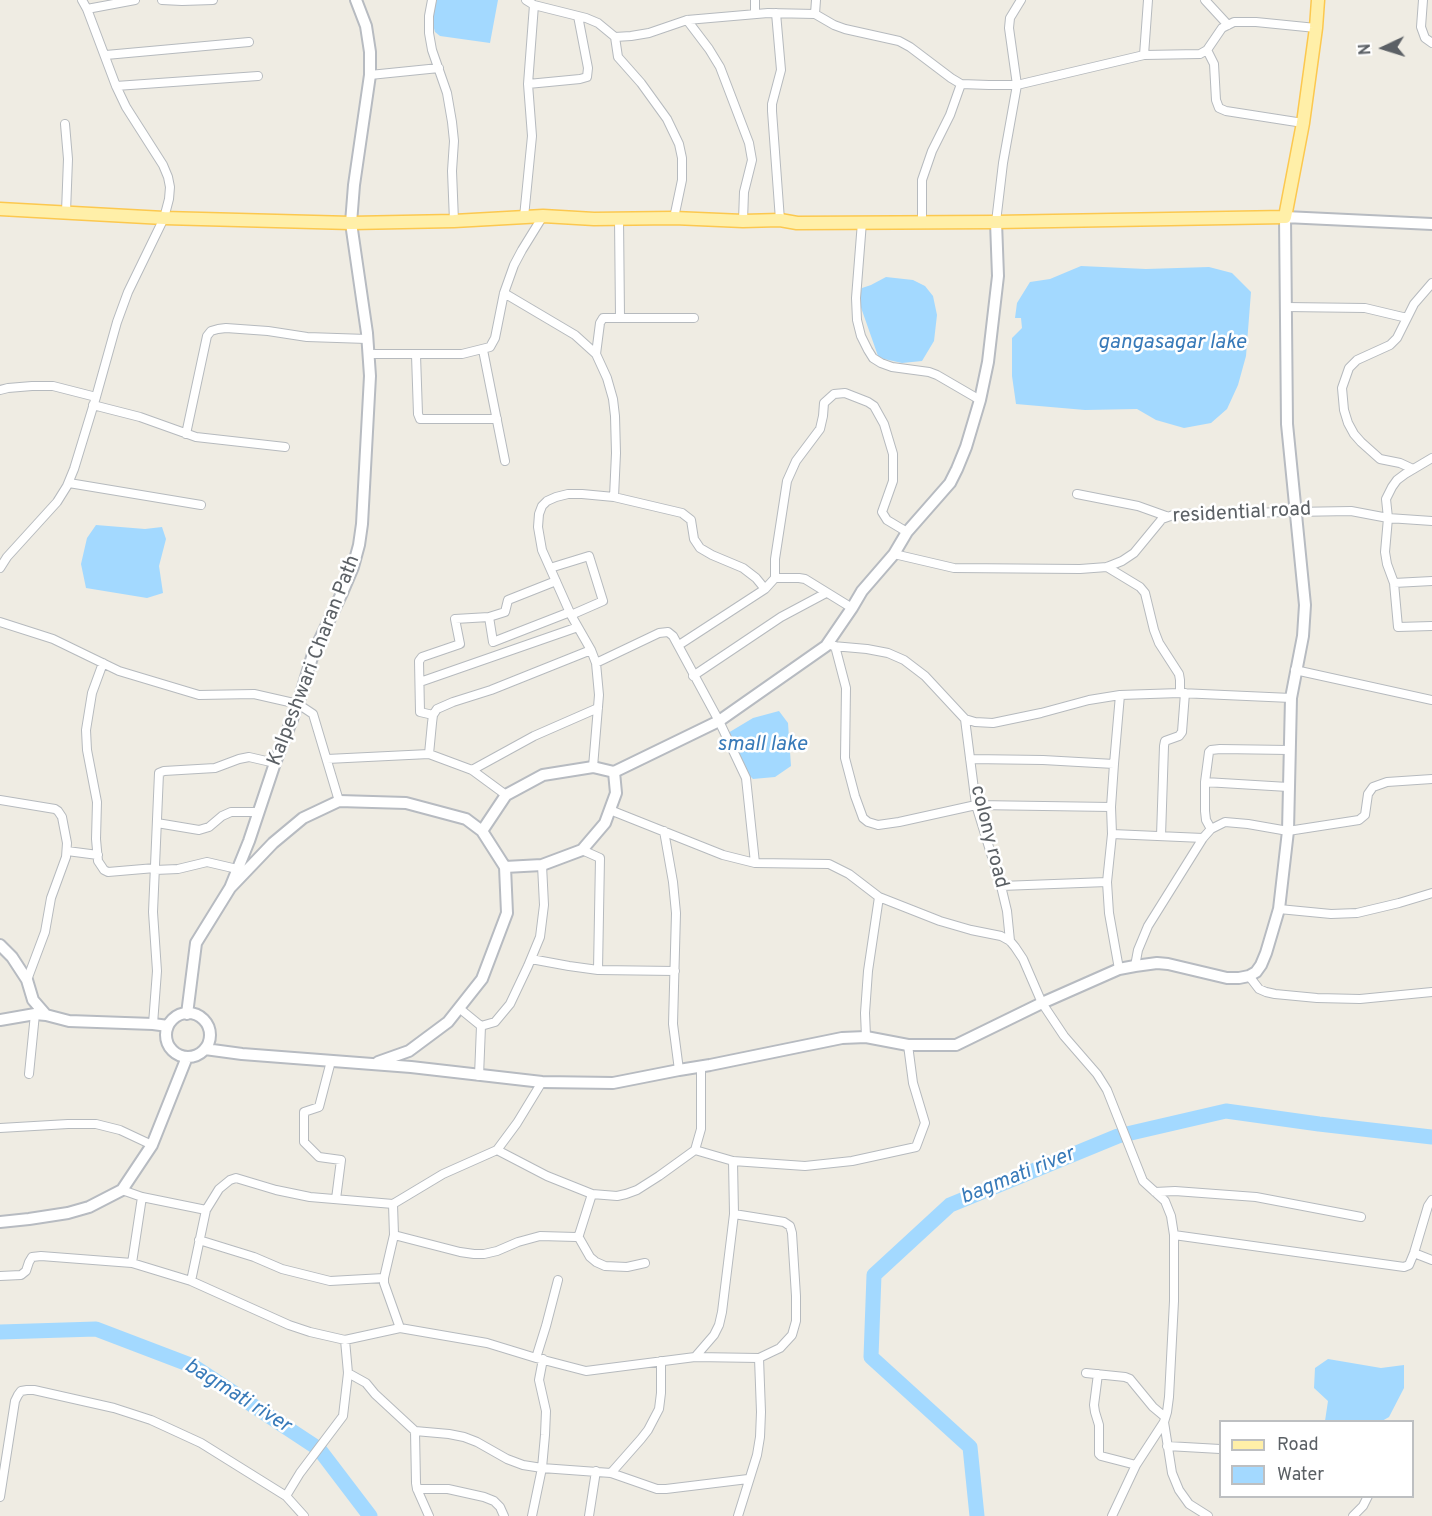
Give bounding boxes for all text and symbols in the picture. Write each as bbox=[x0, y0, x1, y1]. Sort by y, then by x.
north arrow bbox=[1354, 18, 1414, 78]
text: N bbox=[1356, 43, 1376, 56]
water label: gangasagar lake bbox=[1098, 331, 1246, 357]
street label: residential road bbox=[1172, 498, 1312, 530]
street label: Kalpeshwari Charan Path bbox=[264, 552, 366, 770]
water label: small lake bbox=[717, 733, 807, 759]
street label: colony road bbox=[964, 783, 1012, 891]
water label: bagmati river bbox=[957, 1143, 1079, 1211]
water label: bagmati river bbox=[179, 1354, 295, 1440]
legend bbox=[1219, 1420, 1414, 1498]
text: Road bbox=[1277, 1434, 1319, 1457]
text: Water bbox=[1277, 1464, 1324, 1487]

